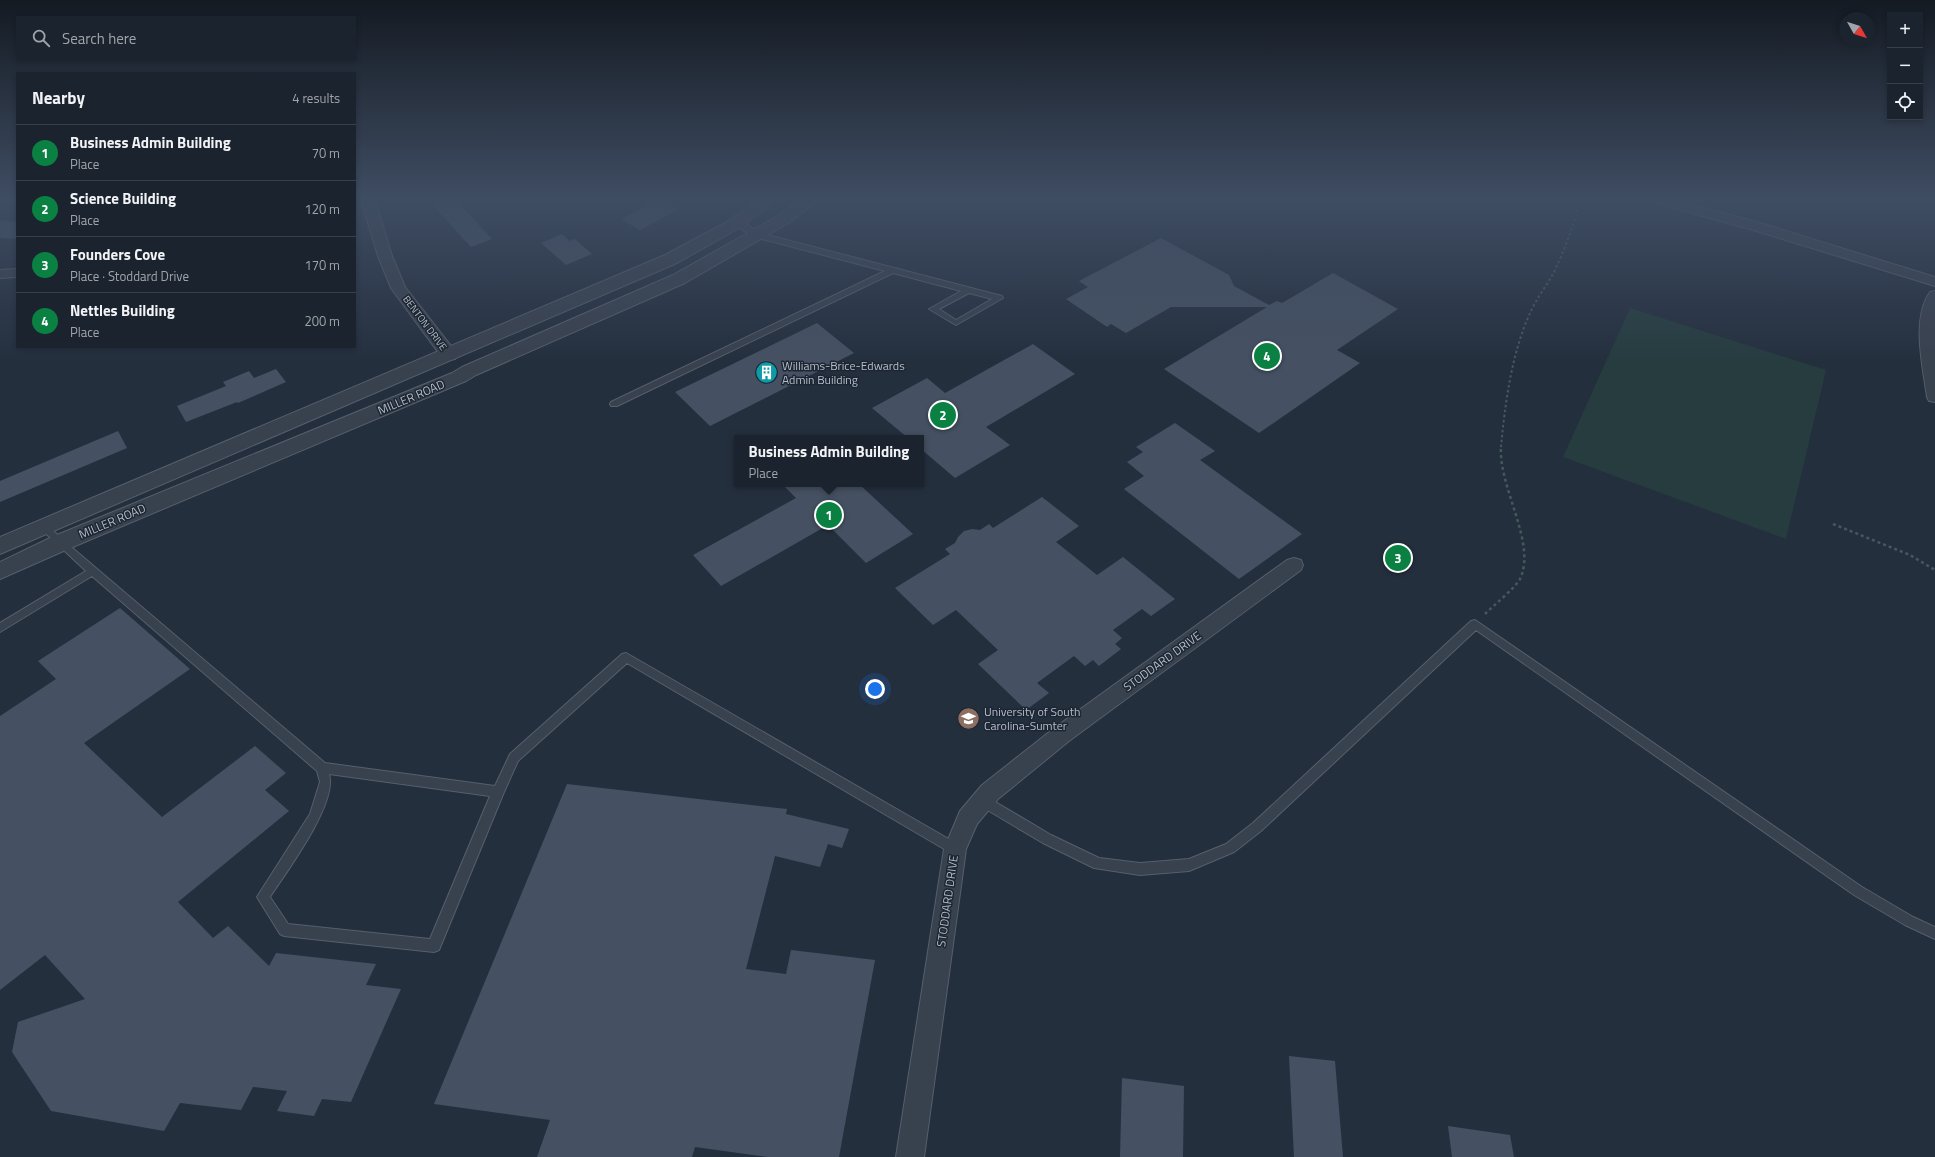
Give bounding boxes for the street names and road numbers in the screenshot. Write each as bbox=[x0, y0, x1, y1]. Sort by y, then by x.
street label: BENTON DRIVE bbox=[399, 292, 451, 354]
street label: MILLER ROAD bbox=[374, 374, 448, 420]
street label: MILLER ROAD bbox=[75, 498, 149, 544]
street label: STODDARD DRIVE bbox=[1119, 626, 1205, 696]
street label: STODDARD DRIVE bbox=[931, 854, 963, 948]

